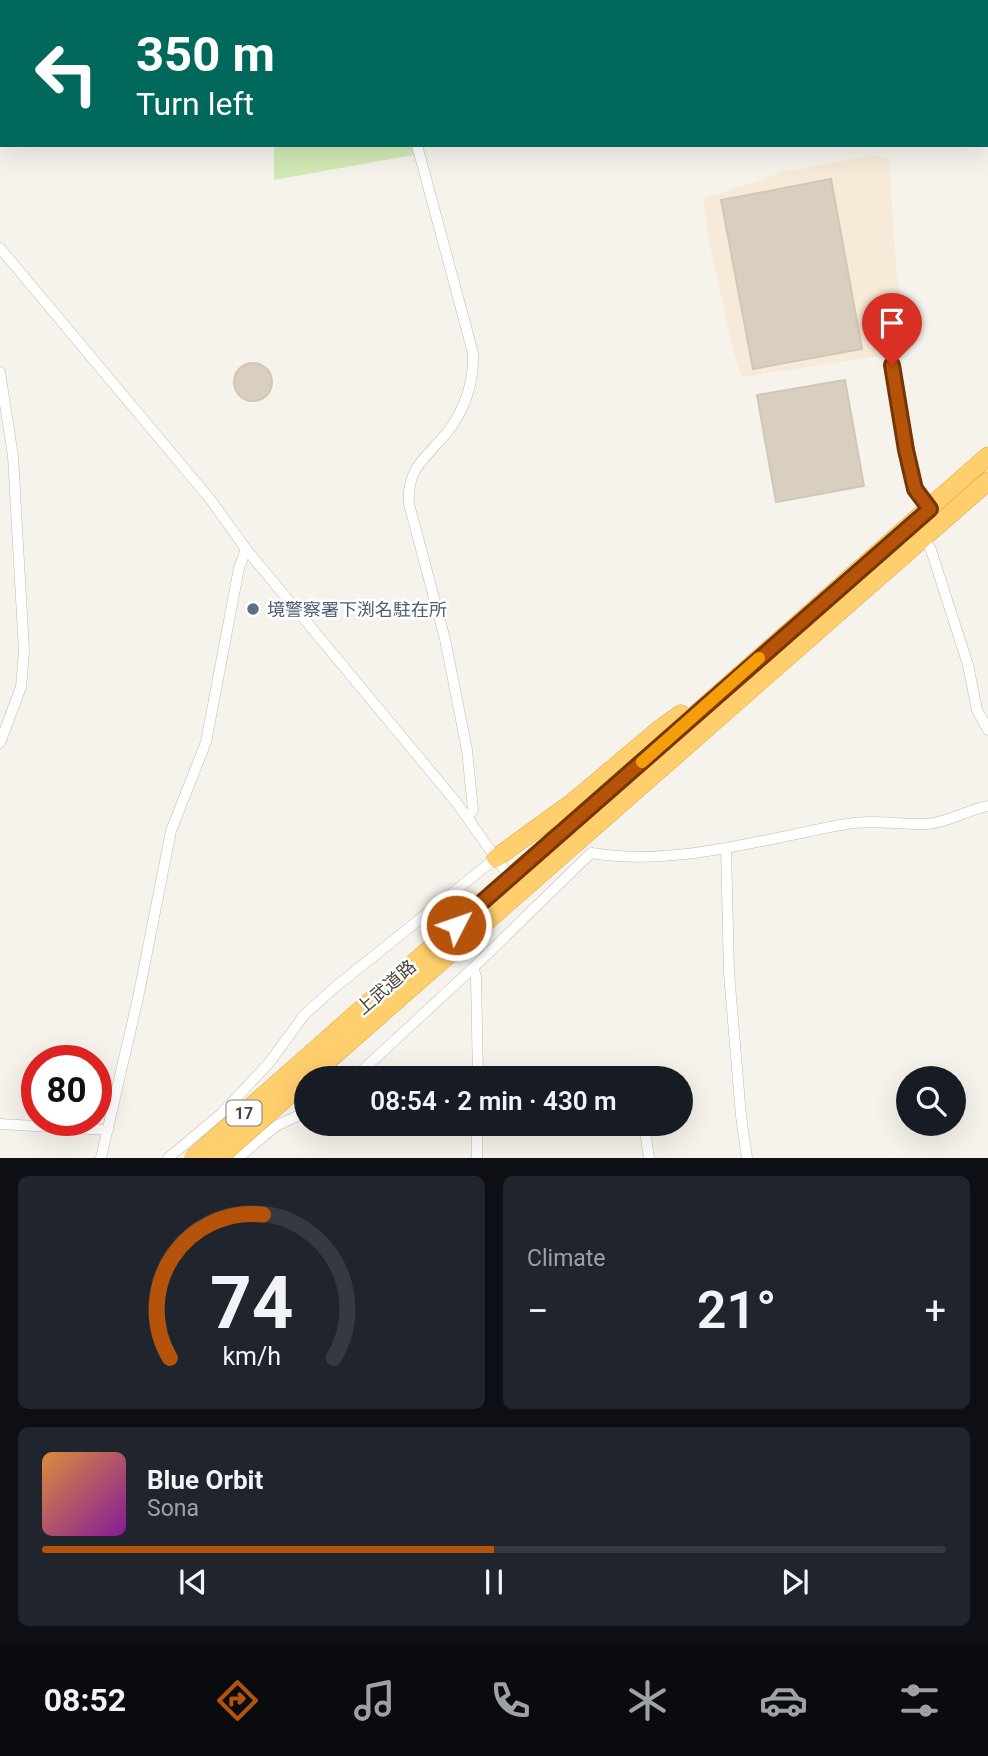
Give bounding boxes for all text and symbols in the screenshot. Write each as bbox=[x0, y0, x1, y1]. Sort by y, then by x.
text: 350 m bbox=[136, 26, 275, 83]
icon: left bbox=[21, 28, 112, 119]
text: Turn left bbox=[136, 85, 254, 123]
pin bbox=[862, 293, 922, 365]
icon: arrive bbox=[873, 304, 911, 342]
place label: 境警察署下渕名駐在所 bbox=[267, 599, 447, 620]
marker: 境警察署下渕名駐在所 bbox=[245, 601, 261, 617]
position arrow bbox=[419, 888, 493, 962]
street label: 上武道路 bbox=[352, 955, 420, 1019]
speed limit sign: 80 bbox=[21, 1045, 112, 1136]
map controls bbox=[896, 1066, 966, 1136]
button: search bbox=[896, 1066, 966, 1136]
text: 08:54 · 2 min · 430 m bbox=[370, 1086, 617, 1116]
road number: 17 bbox=[226, 1100, 262, 1126]
text: Climate bbox=[527, 1245, 606, 1272]
text: 74 bbox=[210, 1261, 293, 1347]
text: 21° bbox=[697, 1280, 776, 1341]
text: − bbox=[527, 1289, 549, 1333]
text: + bbox=[924, 1289, 946, 1333]
text: km/h bbox=[222, 1342, 281, 1371]
text: Blue Orbit bbox=[147, 1465, 263, 1495]
text: Sona bbox=[147, 1495, 199, 1522]
icon: previous bbox=[174, 1563, 212, 1601]
icon: pause bbox=[475, 1563, 513, 1601]
icon: next bbox=[776, 1563, 814, 1601]
icon: directions bbox=[213, 1676, 262, 1725]
icon: music bbox=[350, 1676, 399, 1725]
icon: phone bbox=[486, 1676, 535, 1725]
icon: climate bbox=[623, 1676, 672, 1725]
icon: car bbox=[759, 1676, 808, 1725]
icon: filters bbox=[895, 1676, 944, 1725]
text: 08:52 bbox=[44, 1681, 126, 1719]

